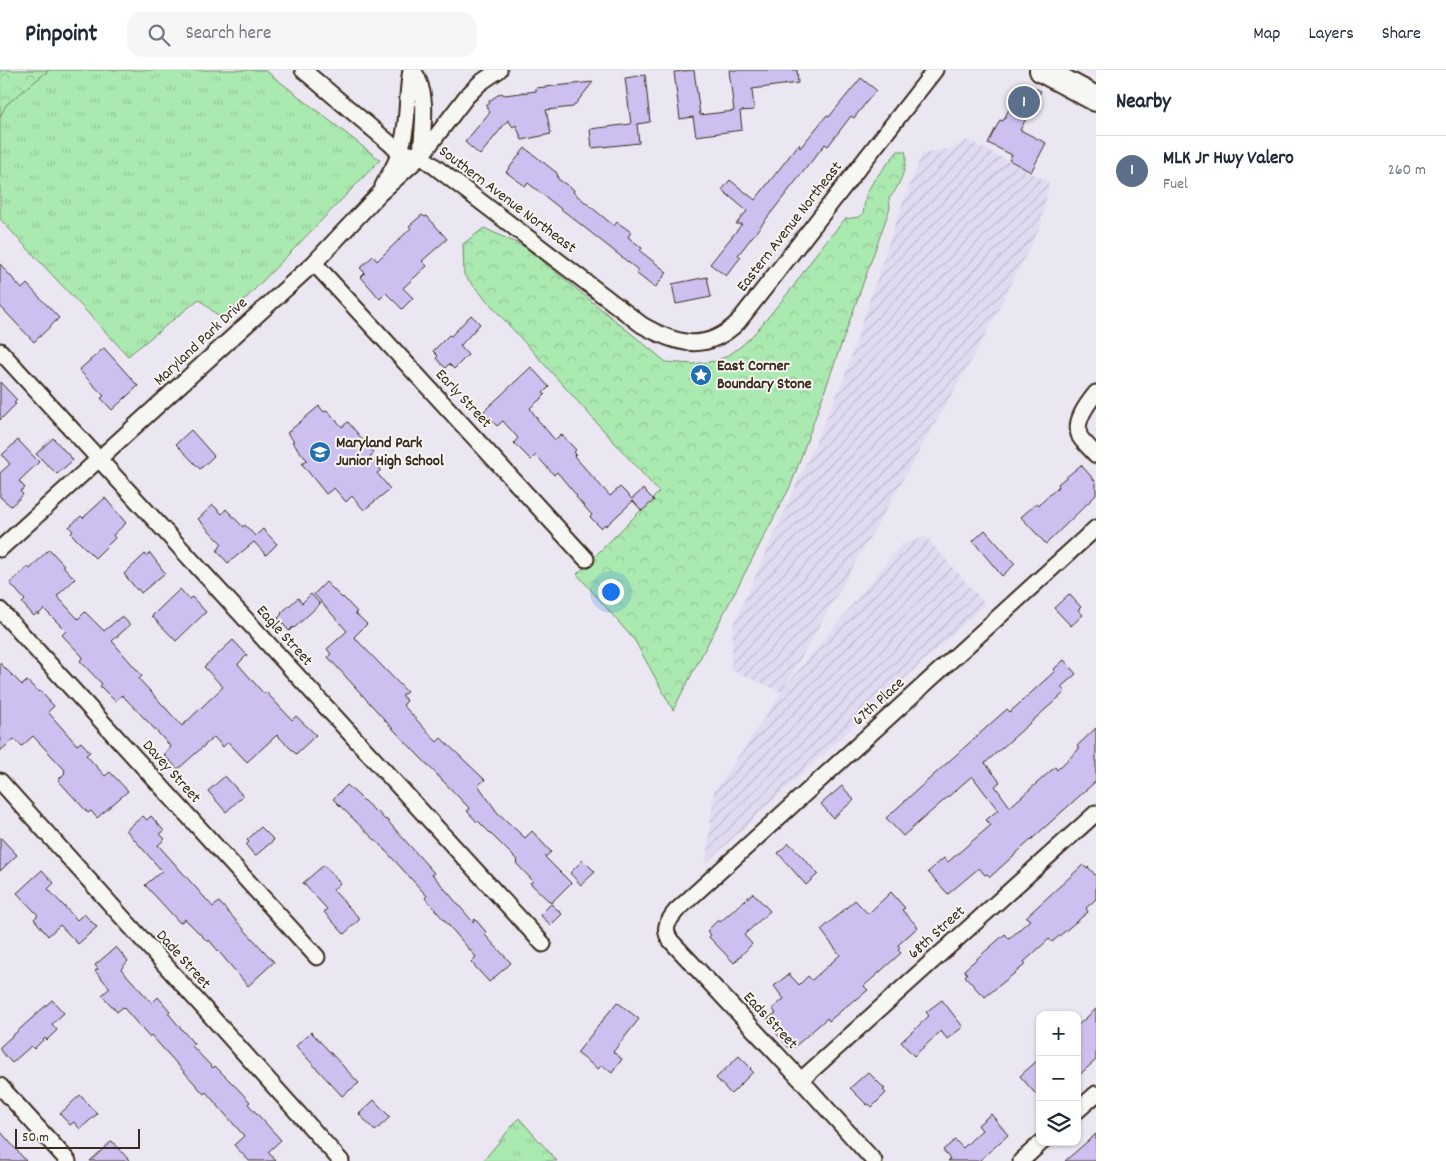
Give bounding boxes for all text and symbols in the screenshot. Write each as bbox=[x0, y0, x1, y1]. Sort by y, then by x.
search box bbox=[127, 12, 477, 57]
text: Pinpoint bbox=[25, 18, 97, 52]
icon: search bbox=[145, 21, 173, 49]
text: Search here bbox=[185, 21, 271, 48]
text: Map bbox=[1253, 22, 1280, 47]
text: Layers bbox=[1308, 22, 1354, 47]
text: Share bbox=[1382, 22, 1421, 47]
pin: 1 bbox=[1008, 83, 1040, 121]
text: Nearby bbox=[1116, 88, 1171, 118]
street label: Southern Avenue Northeast bbox=[433, 141, 581, 260]
text: MLK Jr Hwy Valero bbox=[1163, 146, 1294, 173]
street label: Eastern Avenue Northeast bbox=[732, 157, 848, 297]
text: 1 bbox=[1130, 159, 1134, 182]
text: 260 m bbox=[1388, 159, 1426, 182]
text: Fuel bbox=[1163, 173, 1188, 196]
street label: Maryland Park Drive bbox=[149, 292, 253, 392]
place label: East Corner Boundary Stone bbox=[717, 355, 812, 396]
place icon: East Corner Boundary Stone bbox=[689, 363, 713, 387]
street label: Early Street bbox=[430, 364, 497, 434]
place label: Maryland Park Junior High School bbox=[336, 432, 444, 473]
school or university icon: Maryland Park Junior High School bbox=[308, 440, 332, 464]
your location bbox=[598, 579, 624, 605]
street label: Eagle Street bbox=[250, 600, 318, 672]
street label: 67th Place bbox=[848, 672, 910, 732]
street label: Davey Street bbox=[136, 735, 206, 809]
street label: 68th Street bbox=[903, 901, 971, 965]
street label: Dade Street bbox=[150, 925, 216, 995]
street label: Eads Street bbox=[737, 987, 803, 1055]
map controls bbox=[1036, 1011, 1081, 1146]
button: + bbox=[1036, 1011, 1081, 1056]
button: − bbox=[1036, 1056, 1081, 1101]
button: layers bbox=[1036, 1101, 1081, 1146]
scale bar bbox=[15, 1126, 140, 1149]
text: 50 m bbox=[22, 1128, 49, 1148]

